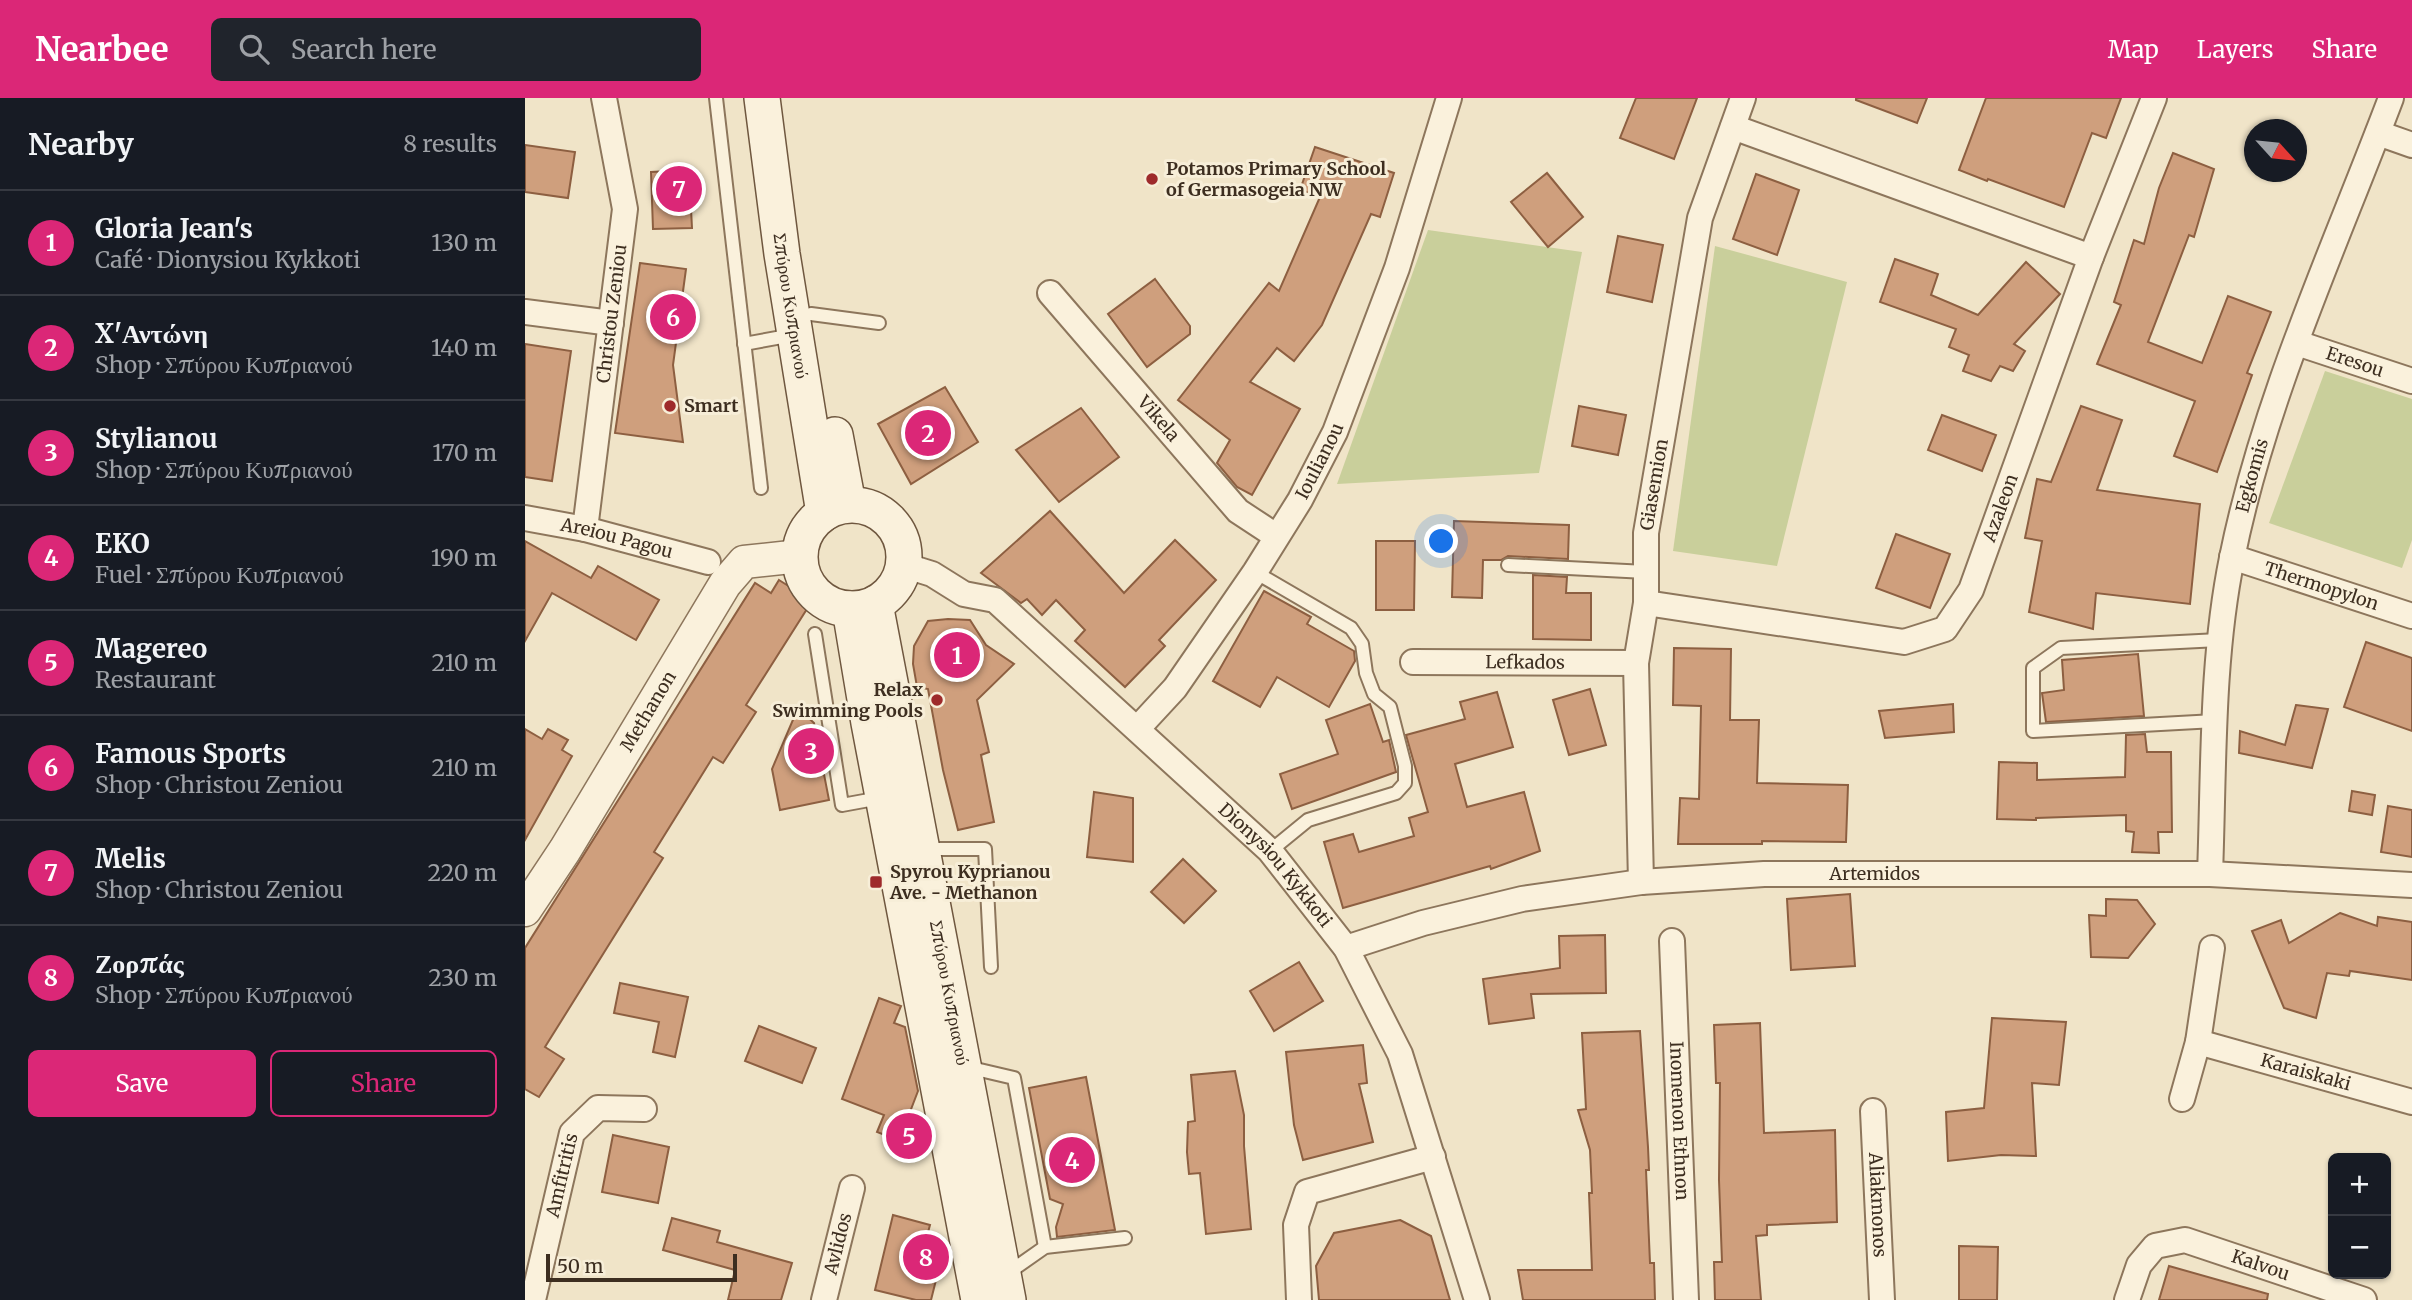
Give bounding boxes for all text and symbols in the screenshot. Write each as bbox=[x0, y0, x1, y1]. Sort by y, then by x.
search box bbox=[211, 18, 701, 81]
text: Nearbee bbox=[35, 29, 169, 70]
icon: search bbox=[235, 30, 273, 68]
text: Search here bbox=[291, 33, 437, 66]
text: Map bbox=[2108, 34, 2159, 65]
text: Layers bbox=[2197, 34, 2273, 65]
text: Share bbox=[2311, 34, 2377, 65]
north arrow bbox=[2244, 119, 2307, 182]
text: Nearby bbox=[28, 125, 134, 163]
text: 8 results bbox=[403, 129, 497, 158]
place label: Potamos Primary School of Germasogeia NW bbox=[1166, 157, 1386, 201]
pin: 7 bbox=[656, 163, 702, 215]
marker: Potamos Primary School of Germasogeia NW bbox=[1144, 171, 1160, 187]
text: Gloria Jean's bbox=[95, 212, 253, 245]
text: 1 bbox=[46, 228, 56, 257]
text: 130 m bbox=[431, 228, 497, 257]
street label: Σπύρου Κυπριανού bbox=[768, 232, 814, 381]
street label: Christou Zeniou bbox=[591, 243, 631, 384]
text: Café · Dionysiou Kykkoti bbox=[95, 245, 361, 274]
pin: 6 bbox=[650, 291, 696, 343]
text: Χ'Αντώνη bbox=[95, 317, 208, 350]
text: 2 bbox=[44, 333, 58, 362]
text: 140 m bbox=[431, 333, 497, 362]
street label: Eresou bbox=[2323, 341, 2387, 382]
text: Shop · Σπύρου Κυπριανού bbox=[95, 350, 353, 379]
street label: Vikela bbox=[1132, 390, 1185, 446]
place label: Smart bbox=[684, 394, 739, 417]
marker: Smart bbox=[662, 398, 678, 414]
pin: 2 bbox=[905, 407, 951, 459]
street label: Ioulianou bbox=[1290, 420, 1348, 503]
text: Stylianou bbox=[95, 422, 218, 455]
street label: Egkomis bbox=[2231, 435, 2273, 515]
street label: Giasemion bbox=[1635, 437, 1673, 532]
text: 3 bbox=[44, 438, 58, 467]
text: 170 m bbox=[432, 438, 497, 467]
text: Shop · Σπύρου Κυπριανού bbox=[95, 455, 353, 484]
street label: Azaleon bbox=[1977, 471, 2023, 546]
street label: Areiou Pagou bbox=[558, 513, 676, 563]
your location bbox=[1424, 524, 1458, 558]
text: EKO bbox=[95, 527, 150, 560]
text: 4 bbox=[44, 543, 58, 572]
text: 190 m bbox=[431, 543, 497, 572]
street label: Thermopylon bbox=[2261, 556, 2382, 615]
text: Fuel · Σπύρου Κυπριανού bbox=[95, 560, 344, 589]
pin: 1 bbox=[934, 629, 980, 681]
text: Magereo bbox=[95, 632, 207, 665]
text: 5 bbox=[44, 648, 58, 677]
text: 210 m bbox=[432, 648, 497, 677]
street label: Lefkados bbox=[1485, 650, 1565, 674]
text: Restaurant bbox=[95, 665, 216, 694]
street label: Methanon bbox=[615, 666, 681, 755]
place label: Relax Swimming Pools bbox=[772, 678, 923, 722]
marker: Relax Swimming Pools bbox=[929, 692, 945, 708]
pin: 3 bbox=[788, 725, 834, 777]
text: Famous Sports bbox=[95, 737, 286, 770]
text: 6 bbox=[44, 753, 58, 782]
text: 210 m bbox=[432, 753, 497, 782]
text: Shop · Christou Zeniou bbox=[95, 770, 343, 799]
street label: Dionysiou Kykkoti bbox=[1214, 798, 1337, 932]
text: Melis bbox=[95, 842, 166, 875]
text: 7 bbox=[44, 858, 58, 887]
text: 220 m bbox=[427, 858, 497, 887]
place label: Spyrou Kyprianou Ave. - Methanon bbox=[889, 860, 1051, 904]
street label: Artemidos bbox=[1828, 862, 1920, 885]
marker: Spyrou Kyprianou Ave. - Methanon bbox=[868, 874, 884, 890]
text: Shop · Christou Zeniou bbox=[95, 875, 343, 904]
street label: Σπύρου Κυπριανού bbox=[925, 918, 975, 1067]
text: Ζορπάς bbox=[95, 947, 184, 980]
text: 8 bbox=[44, 963, 58, 992]
text: 230 m bbox=[428, 963, 497, 992]
text: Shop · Σπύρου Κυπριανού bbox=[95, 980, 353, 1009]
street label: Inomenon Ethnon bbox=[1665, 1041, 1694, 1201]
street label: Karaiskaki bbox=[2258, 1048, 2354, 1095]
button: Save bbox=[28, 1050, 256, 1117]
button: Share bbox=[270, 1050, 497, 1117]
pin: 5 bbox=[886, 1110, 932, 1162]
street label: Amfitritis bbox=[540, 1131, 583, 1221]
pin: 4 bbox=[1049, 1134, 1095, 1186]
street label: Aliakmonos bbox=[1864, 1151, 1892, 1258]
map controls bbox=[2328, 1153, 2391, 1279]
button: + bbox=[2328, 1153, 2391, 1216]
street label: Avlidos bbox=[819, 1210, 856, 1278]
button: − bbox=[2328, 1216, 2391, 1279]
pin: 8 bbox=[903, 1231, 949, 1283]
street label: Kalvou bbox=[2229, 1244, 2293, 1285]
scale bar bbox=[546, 1251, 737, 1283]
text: 50 m bbox=[557, 1254, 603, 1278]

